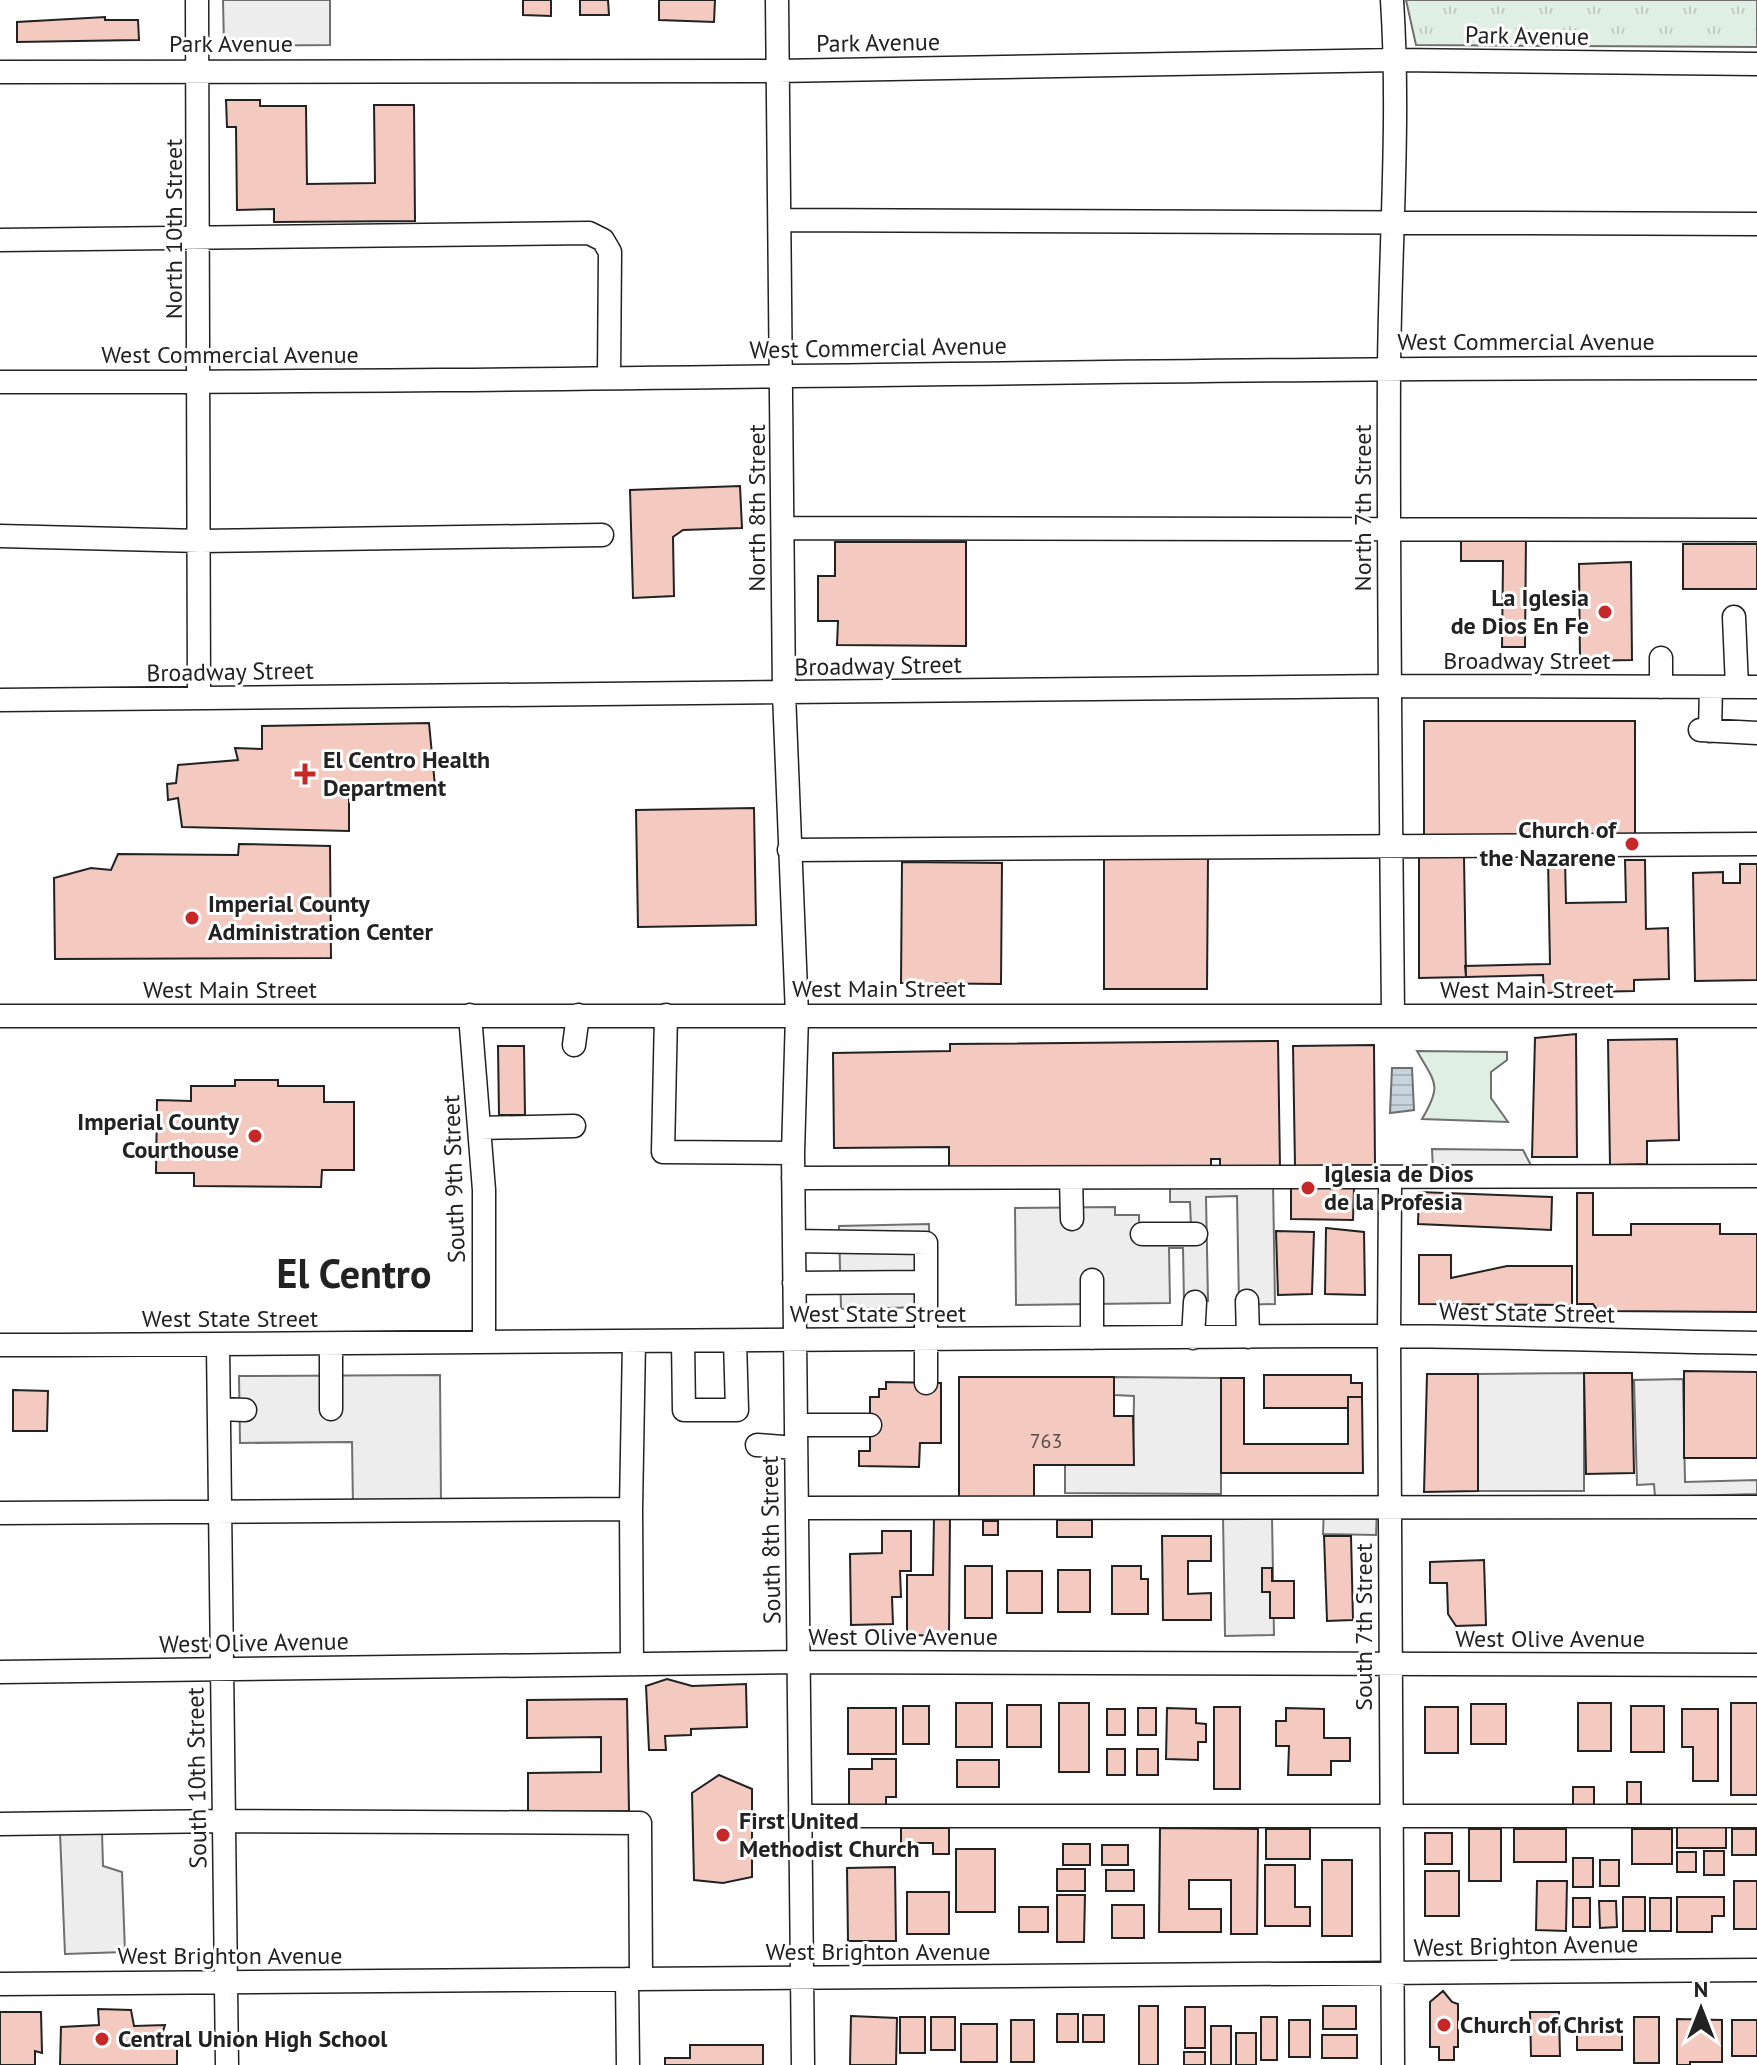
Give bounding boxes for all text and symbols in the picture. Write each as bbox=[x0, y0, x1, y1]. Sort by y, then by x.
street label: Park Avenue bbox=[1465, 19, 1589, 52]
street label: Park Avenue bbox=[816, 26, 940, 59]
street label: Park Avenue bbox=[169, 28, 293, 59]
street label: North 10th Street bbox=[158, 139, 189, 319]
street label: West Commercial Avenue bbox=[1397, 326, 1655, 357]
street label: West Commercial Avenue bbox=[749, 330, 1007, 365]
street label: West Commercial Avenue bbox=[101, 339, 359, 370]
street label: North 8th Street bbox=[741, 424, 772, 592]
street label: North 7th Street bbox=[1347, 424, 1378, 592]
place label: La Iglesia de Dios En Fe bbox=[1451, 582, 1589, 641]
marker: La Iglesia de Dios En Fe bbox=[1596, 603, 1614, 621]
street label: Broadway Street bbox=[1443, 645, 1611, 676]
street label: Broadway Street bbox=[794, 649, 962, 682]
street label: Broadway Street bbox=[146, 655, 314, 688]
place label: El Centro Health Department bbox=[323, 744, 490, 803]
marker: El Centro Health Department bbox=[294, 763, 316, 785]
place label: Church of the Nazarene bbox=[1480, 814, 1617, 873]
marker: Church of the Nazarene bbox=[1623, 835, 1641, 853]
place label: Imperial County Administration Center bbox=[208, 888, 433, 947]
marker: Imperial County Administration Center bbox=[183, 909, 201, 927]
street label: West Main Street bbox=[792, 973, 966, 1004]
street label: West Main Street bbox=[143, 974, 317, 1005]
street label: West Main Street bbox=[1440, 974, 1614, 1005]
street label: South 9th Street bbox=[435, 1094, 472, 1264]
place label: Imperial County Courthouse bbox=[77, 1106, 240, 1165]
marker: Imperial County Courthouse bbox=[246, 1127, 264, 1145]
place label: Iglesia de Dios de la Profesia bbox=[1324, 1158, 1474, 1217]
marker: Iglesia de Dios de la Profesia bbox=[1299, 1179, 1317, 1197]
district label: El Centro bbox=[277, 1247, 431, 1299]
street label: West State Street bbox=[1439, 1295, 1615, 1330]
street label: West State Street bbox=[790, 1298, 966, 1329]
street label: West State Street bbox=[142, 1303, 318, 1334]
house number: 763 bbox=[1030, 1428, 1062, 1454]
street label: South 8th Street bbox=[754, 1456, 787, 1624]
street label: South 7th Street bbox=[1348, 1543, 1379, 1711]
street label: West Olive Avenue bbox=[808, 1621, 998, 1652]
street label: West Olive Avenue bbox=[1455, 1623, 1645, 1654]
street label: West Olive Avenue bbox=[159, 1625, 349, 1660]
street label: South 10th Street bbox=[179, 1687, 214, 1869]
place label: First United Methodist Church bbox=[739, 1805, 920, 1864]
marker: First United Methodist Church bbox=[714, 1826, 732, 1844]
street label: West Brighton Avenue bbox=[1413, 1928, 1639, 1963]
street label: West Brighton Avenue bbox=[766, 1936, 990, 1967]
street label: West Brighton Avenue bbox=[118, 1940, 342, 1971]
north arrow bbox=[1661, 1969, 1741, 2049]
text: N bbox=[1694, 1975, 1708, 2003]
place label: Church of Christ bbox=[1460, 2009, 1624, 2040]
marker: Church of Christ bbox=[1435, 2016, 1453, 2034]
place label: Central Union High School bbox=[118, 2023, 388, 2054]
marker: Central Union High School bbox=[93, 2030, 111, 2048]

